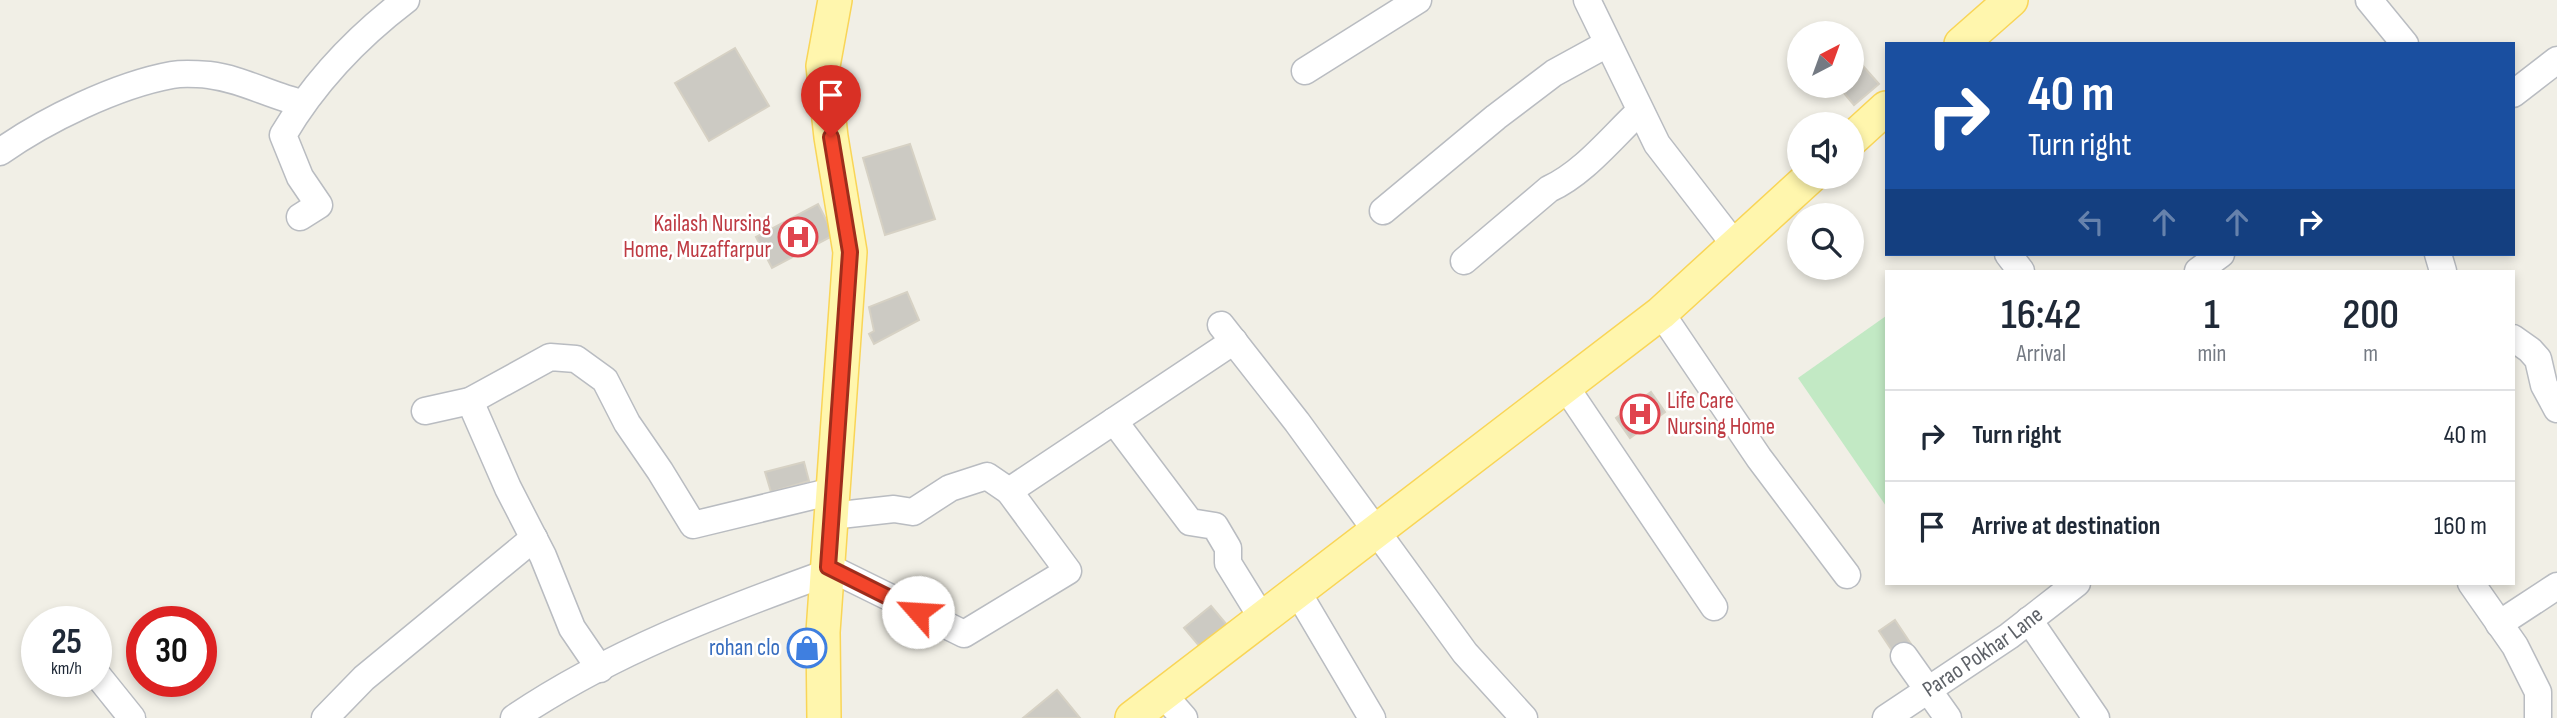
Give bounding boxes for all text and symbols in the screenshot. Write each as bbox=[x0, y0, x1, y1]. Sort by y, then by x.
north arrow bbox=[1787, 21, 1864, 98]
map controls bbox=[1787, 21, 1864, 280]
pin bbox=[801, 65, 861, 137]
text: 40 m bbox=[2028, 66, 2114, 125]
icon: right bbox=[1913, 70, 2004, 161]
icon: arrive bbox=[812, 76, 850, 114]
button: sound bbox=[1787, 112, 1864, 189]
text: Turn right bbox=[2028, 126, 2132, 165]
button: search bbox=[1787, 203, 1864, 280]
icon: left bbox=[2072, 203, 2110, 241]
icon: ahead bbox=[2145, 203, 2183, 241]
icon: ahead bbox=[2218, 203, 2256, 241]
icon: right bbox=[2291, 203, 2329, 241]
place label: Kailash Nursing Home, Muzaffarpur bbox=[623, 210, 771, 264]
hospital icon: Kailash Nursing Home, Muzaffarpur bbox=[777, 216, 819, 258]
text: 16:42 bbox=[2001, 290, 2081, 341]
text: 1 bbox=[2204, 290, 2220, 341]
text: 200 bbox=[2342, 290, 2399, 341]
text: Arrival bbox=[2016, 340, 2066, 368]
text: min bbox=[2197, 340, 2226, 368]
text: m bbox=[2363, 340, 2378, 368]
place label: Life Care Nursing Home bbox=[1667, 387, 1775, 441]
hospital icon: Life Care Nursing Home bbox=[1619, 393, 1661, 435]
icon: right bbox=[1913, 417, 1951, 455]
text: Turn right bbox=[1972, 420, 2061, 451]
text: 40 m bbox=[2444, 420, 2487, 451]
icon: arrive bbox=[1913, 508, 1951, 546]
text: Arrive at destination bbox=[1972, 511, 2160, 542]
text: 160 m bbox=[2434, 511, 2487, 542]
position arrow bbox=[881, 575, 955, 649]
street label: Parao Pokhar Lane bbox=[1917, 601, 2049, 704]
speed limit sign: 30 bbox=[126, 606, 217, 697]
text: 25 bbox=[51, 621, 82, 664]
shop icon: rohan clo bbox=[786, 627, 828, 669]
place label: rohan clo bbox=[709, 634, 780, 662]
text: km/h bbox=[51, 658, 82, 679]

